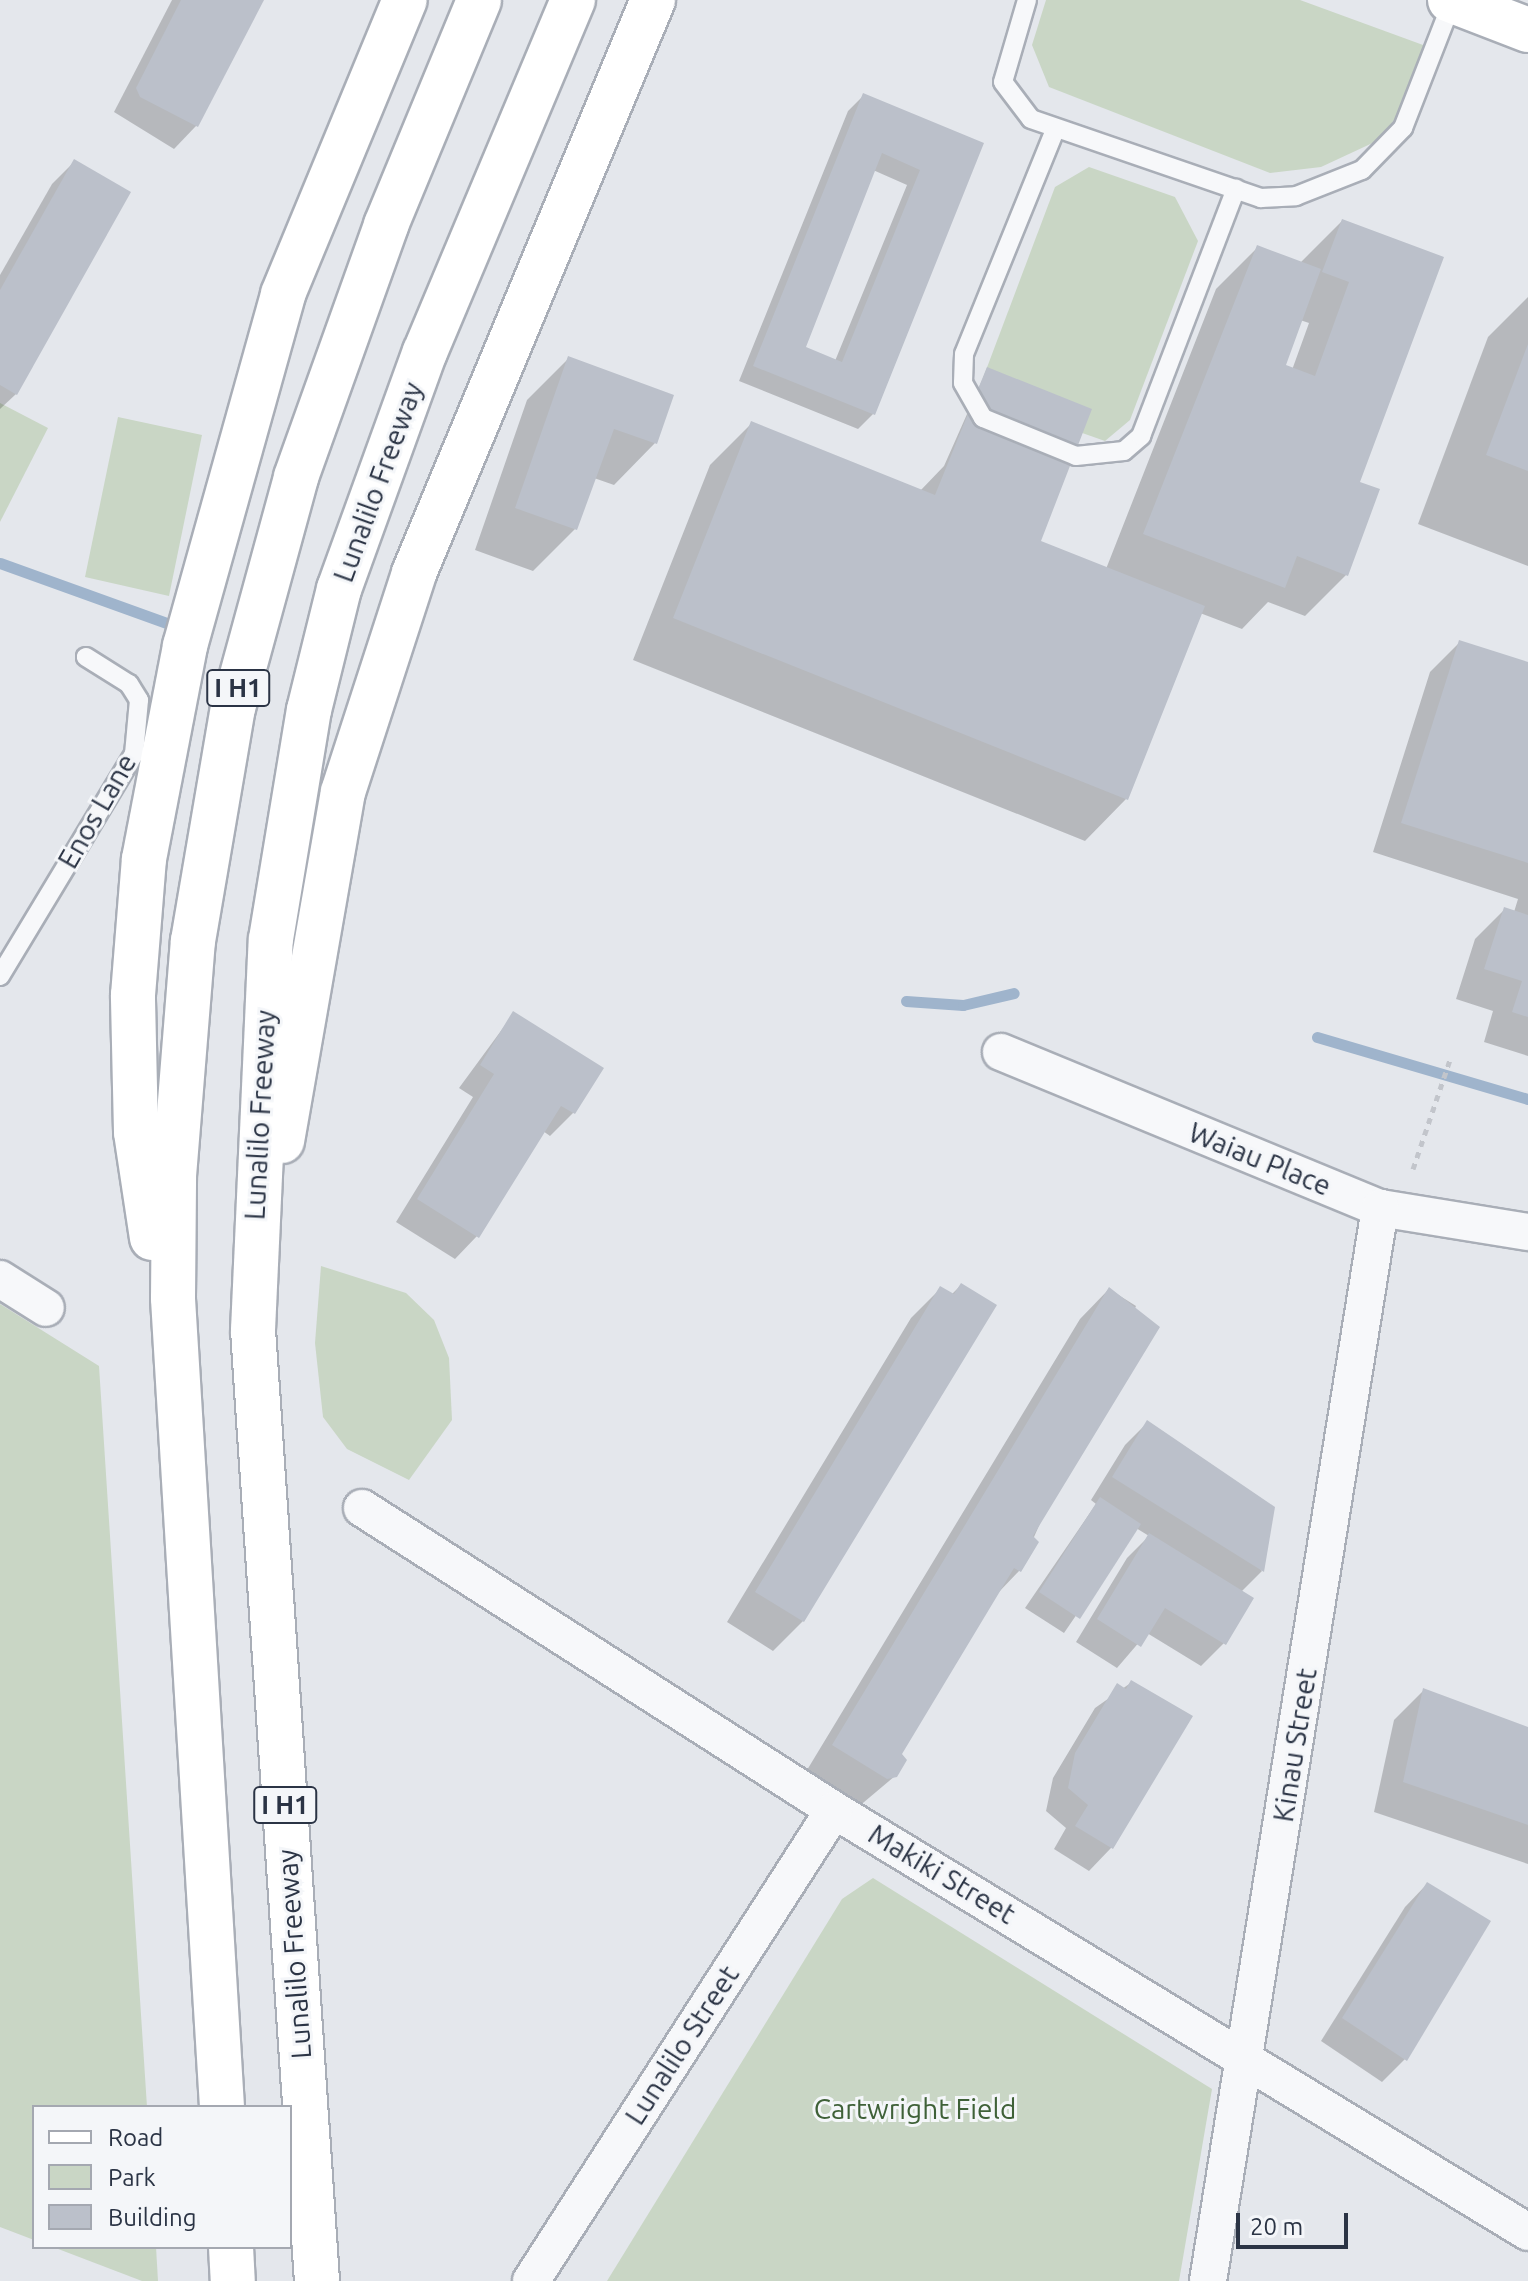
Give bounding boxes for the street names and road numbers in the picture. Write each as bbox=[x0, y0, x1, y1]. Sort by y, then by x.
street label: Lunalilo Freeway bbox=[326, 377, 430, 587]
road number: I H1 bbox=[206, 666, 270, 710]
street label: Enos Lane bbox=[51, 748, 143, 874]
street label: Lunalilo Freeway bbox=[238, 1009, 282, 1221]
street label: Waiau Place bbox=[1184, 1115, 1336, 1203]
street label: Kinau Street bbox=[1266, 1666, 1324, 1824]
road number: I H1 bbox=[253, 1783, 317, 1827]
street label: Makiki Street bbox=[863, 1817, 1021, 1931]
street label: Lunalilo Freeway bbox=[270, 1848, 318, 2060]
street label: Lunalilo Street bbox=[618, 1959, 746, 2131]

